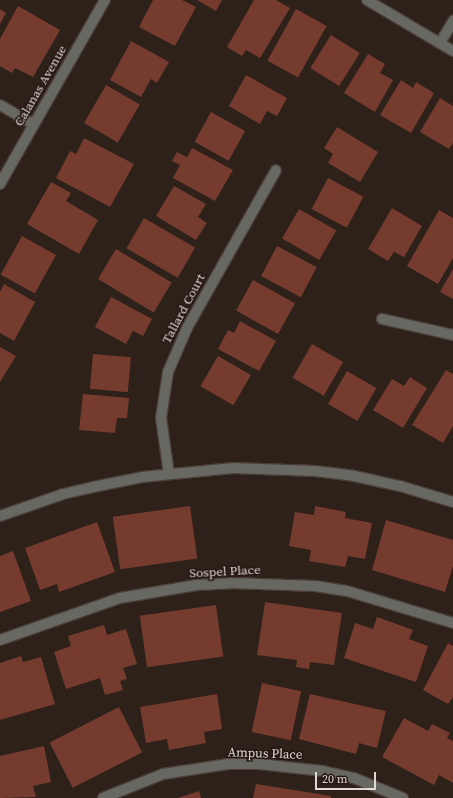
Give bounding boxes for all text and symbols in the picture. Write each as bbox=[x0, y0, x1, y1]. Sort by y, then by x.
street label: Calanas Avenue bbox=[12, 43, 70, 129]
street label: Tallard Court bbox=[159, 272, 209, 346]
street label: Sospel Place bbox=[189, 562, 261, 582]
street label: Ampus Place bbox=[227, 745, 303, 763]
scale bar bbox=[317, 764, 378, 790]
text: 20 m bbox=[322, 771, 348, 787]

